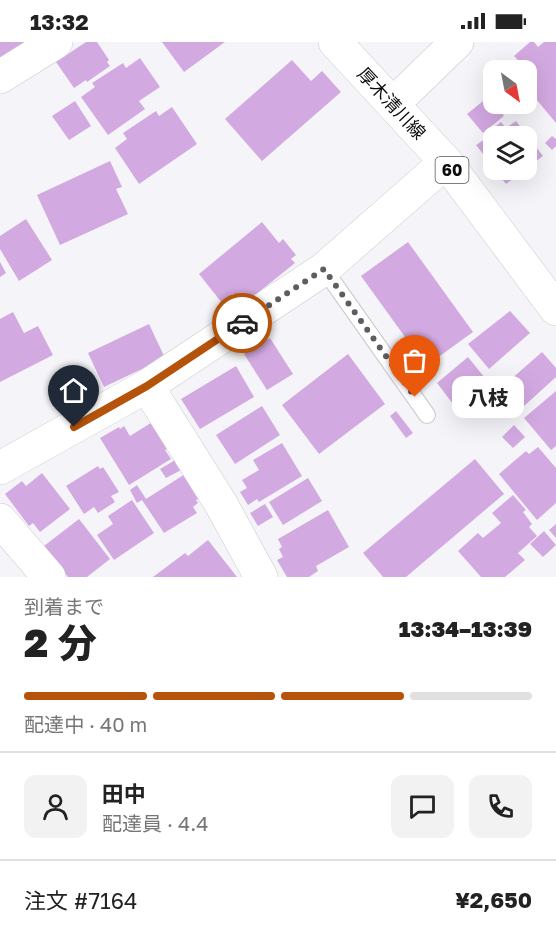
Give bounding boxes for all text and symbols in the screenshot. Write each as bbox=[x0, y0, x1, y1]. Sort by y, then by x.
text: 13:32 bbox=[30, 8, 89, 35]
north arrow bbox=[483, 60, 537, 114]
map controls bbox=[483, 60, 537, 180]
street label: 厚木清川線 bbox=[353, 63, 431, 143]
button: layers bbox=[483, 126, 537, 180]
road number: 60 bbox=[436, 157, 468, 183]
courier bbox=[212, 293, 272, 353]
icon: car bbox=[226, 307, 259, 340]
pin bbox=[389, 335, 440, 397]
icon: bag bbox=[398, 344, 431, 377]
pin bbox=[48, 365, 99, 427]
icon: home bbox=[57, 374, 90, 407]
callout: 八枝 bbox=[451, 376, 523, 418]
text: 八枝 bbox=[468, 385, 508, 409]
text: 到着まで bbox=[24, 594, 104, 618]
text: 13:34–13:39 bbox=[399, 615, 532, 642]
text: 2 分 bbox=[24, 619, 97, 666]
text: 配達中 · 40 m bbox=[24, 712, 147, 736]
button: person bbox=[24, 775, 87, 838]
button: chat bbox=[391, 775, 454, 838]
button: phone bbox=[469, 775, 532, 838]
text: 田中 bbox=[102, 780, 146, 807]
text: 配達員 · 4.4 bbox=[102, 811, 208, 835]
text: ¥2,650 bbox=[455, 886, 532, 913]
text: 注文 #7164 bbox=[24, 887, 138, 914]

